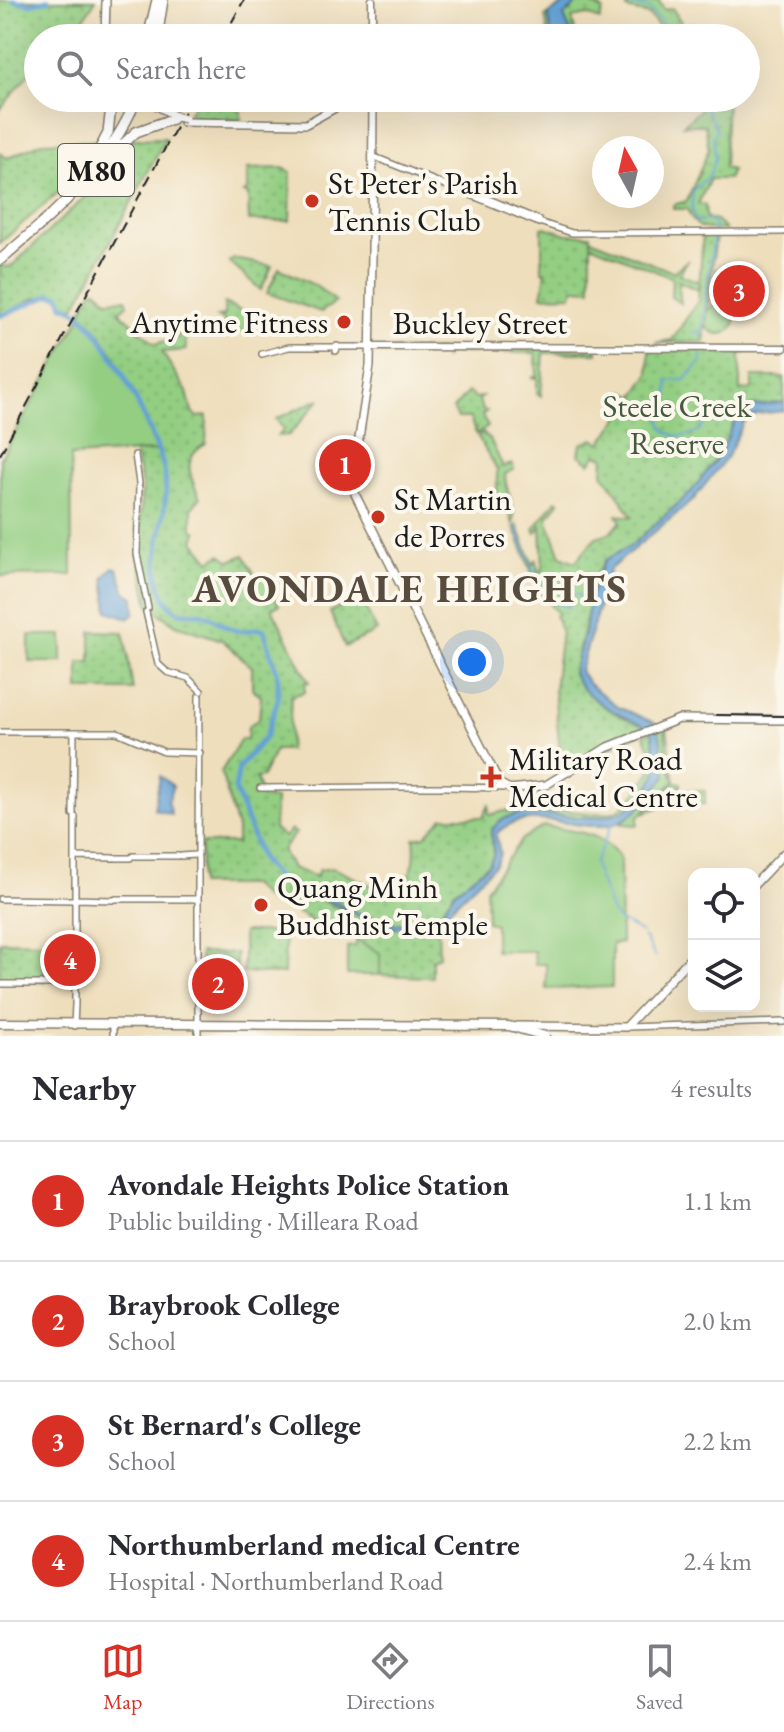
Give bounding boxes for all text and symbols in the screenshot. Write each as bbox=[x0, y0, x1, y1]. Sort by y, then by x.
search box bbox=[24, 24, 760, 112]
icon: search bbox=[52, 46, 96, 90]
text: Search here bbox=[116, 49, 246, 88]
north arrow bbox=[592, 136, 664, 208]
road number: M80 bbox=[58, 144, 134, 196]
place label: St Peter's Parish Tennis Club bbox=[328, 162, 518, 241]
marker: St Peter's Parish Tennis Club bbox=[303, 192, 321, 210]
pin: 3 bbox=[713, 261, 765, 321]
place label: Anytime Fitness bbox=[129, 301, 328, 343]
street label: Buckley Street bbox=[393, 302, 567, 344]
marker: Anytime Fitness bbox=[335, 313, 353, 331]
park label: Steele Creek Reserve bbox=[602, 385, 753, 464]
pin: 1 bbox=[319, 435, 371, 495]
place label: St Martin de Porres bbox=[394, 478, 512, 557]
marker: St Martin de Porres bbox=[369, 508, 387, 526]
district label: AVONDALE HEIGHTS bbox=[191, 562, 628, 614]
your location bbox=[452, 642, 492, 682]
place label: Military Road Medical Centre bbox=[509, 738, 698, 817]
marker: Military Road Medical Centre bbox=[480, 766, 502, 788]
place label: Quang Minh Buddhist Temple bbox=[277, 866, 488, 945]
map controls bbox=[688, 868, 760, 1012]
button: locate bbox=[688, 868, 760, 940]
marker: Quang Minh Buddhist Temple bbox=[252, 896, 270, 914]
pin: 4 bbox=[44, 930, 96, 990]
button: layers bbox=[688, 940, 760, 1012]
pin: 2 bbox=[192, 954, 244, 1014]
text: Nearby bbox=[32, 1066, 136, 1110]
text: 4 results bbox=[671, 1071, 752, 1105]
text: Avondale Heights Police Station bbox=[108, 1165, 509, 1204]
text: 1 bbox=[51, 1184, 65, 1218]
text: 1.1 km bbox=[683, 1184, 752, 1218]
text: Public building · Milleara Road bbox=[108, 1204, 419, 1238]
text: Braybrook College bbox=[108, 1285, 340, 1324]
text: 2 bbox=[51, 1304, 65, 1338]
text: 2.0 km bbox=[683, 1304, 752, 1338]
text: School bbox=[108, 1324, 176, 1358]
text: St Bernard's College bbox=[108, 1405, 361, 1444]
text: 3 bbox=[51, 1424, 65, 1458]
text: 2.2 km bbox=[683, 1424, 752, 1458]
text: School bbox=[108, 1444, 176, 1478]
text: Northumberland medical Centre bbox=[108, 1525, 520, 1564]
text: 4 bbox=[51, 1544, 65, 1578]
text: 2.4 km bbox=[683, 1544, 752, 1578]
text: Hospital · Northumberland Road bbox=[108, 1564, 444, 1598]
tab: Map bbox=[101, 1639, 145, 1716]
tab: Directions bbox=[346, 1639, 435, 1716]
tab: Saved bbox=[636, 1639, 683, 1716]

